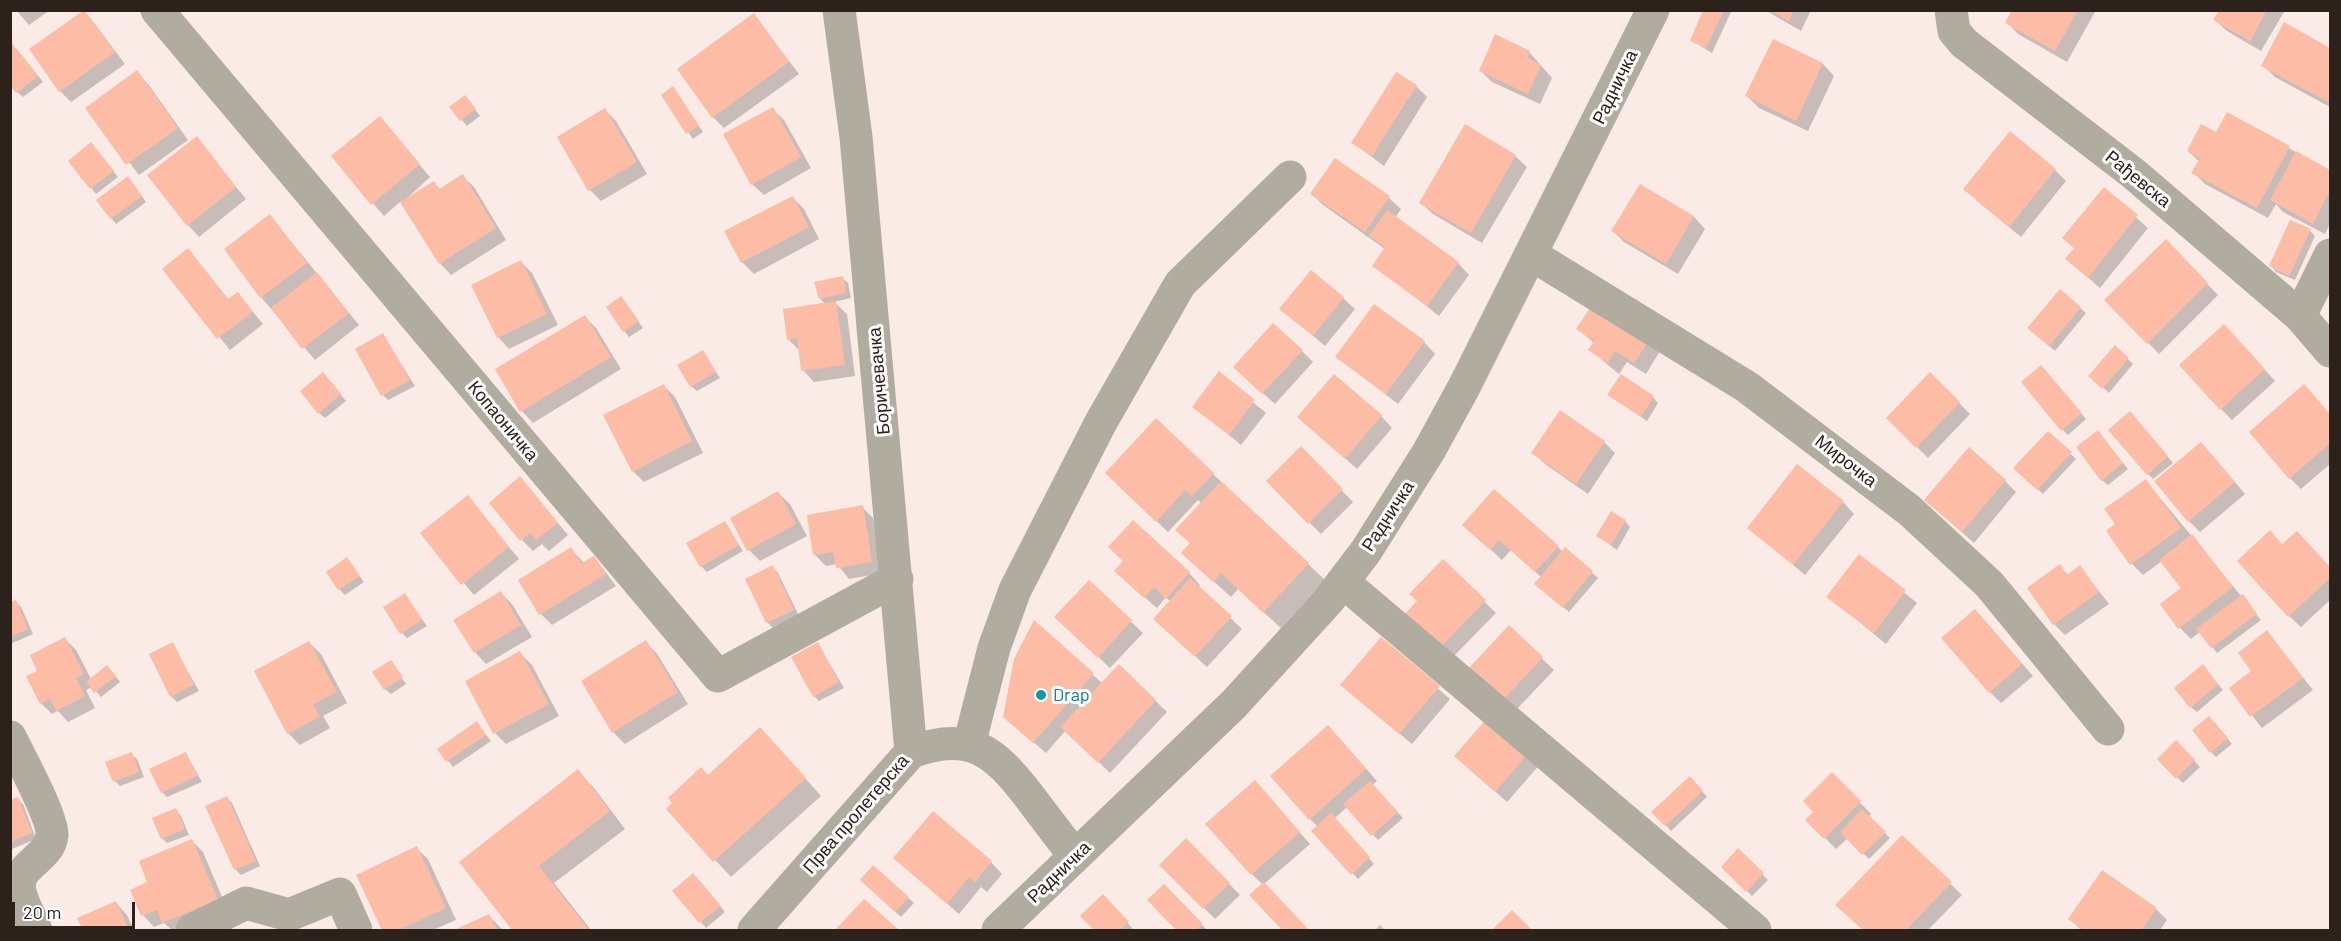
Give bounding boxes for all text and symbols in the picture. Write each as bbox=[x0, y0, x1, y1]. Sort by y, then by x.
street label: Радничка bbox=[1588, 47, 1642, 127]
street label: Рађевска bbox=[2101, 146, 2175, 212]
street label: Боричевачка bbox=[864, 326, 894, 436]
street label: Копаоничка bbox=[463, 377, 543, 465]
street label: Мирочка bbox=[1811, 430, 1881, 492]
street label: Радничка bbox=[1357, 477, 1419, 555]
place label: Drap bbox=[1053, 684, 1090, 706]
marker: Drap bbox=[1034, 688, 1048, 702]
street label: Прва пролетерска bbox=[798, 750, 914, 878]
street label: Радничка bbox=[1023, 837, 1095, 907]
scale bar bbox=[15, 890, 138, 928]
text: 20 m bbox=[23, 901, 61, 923]

